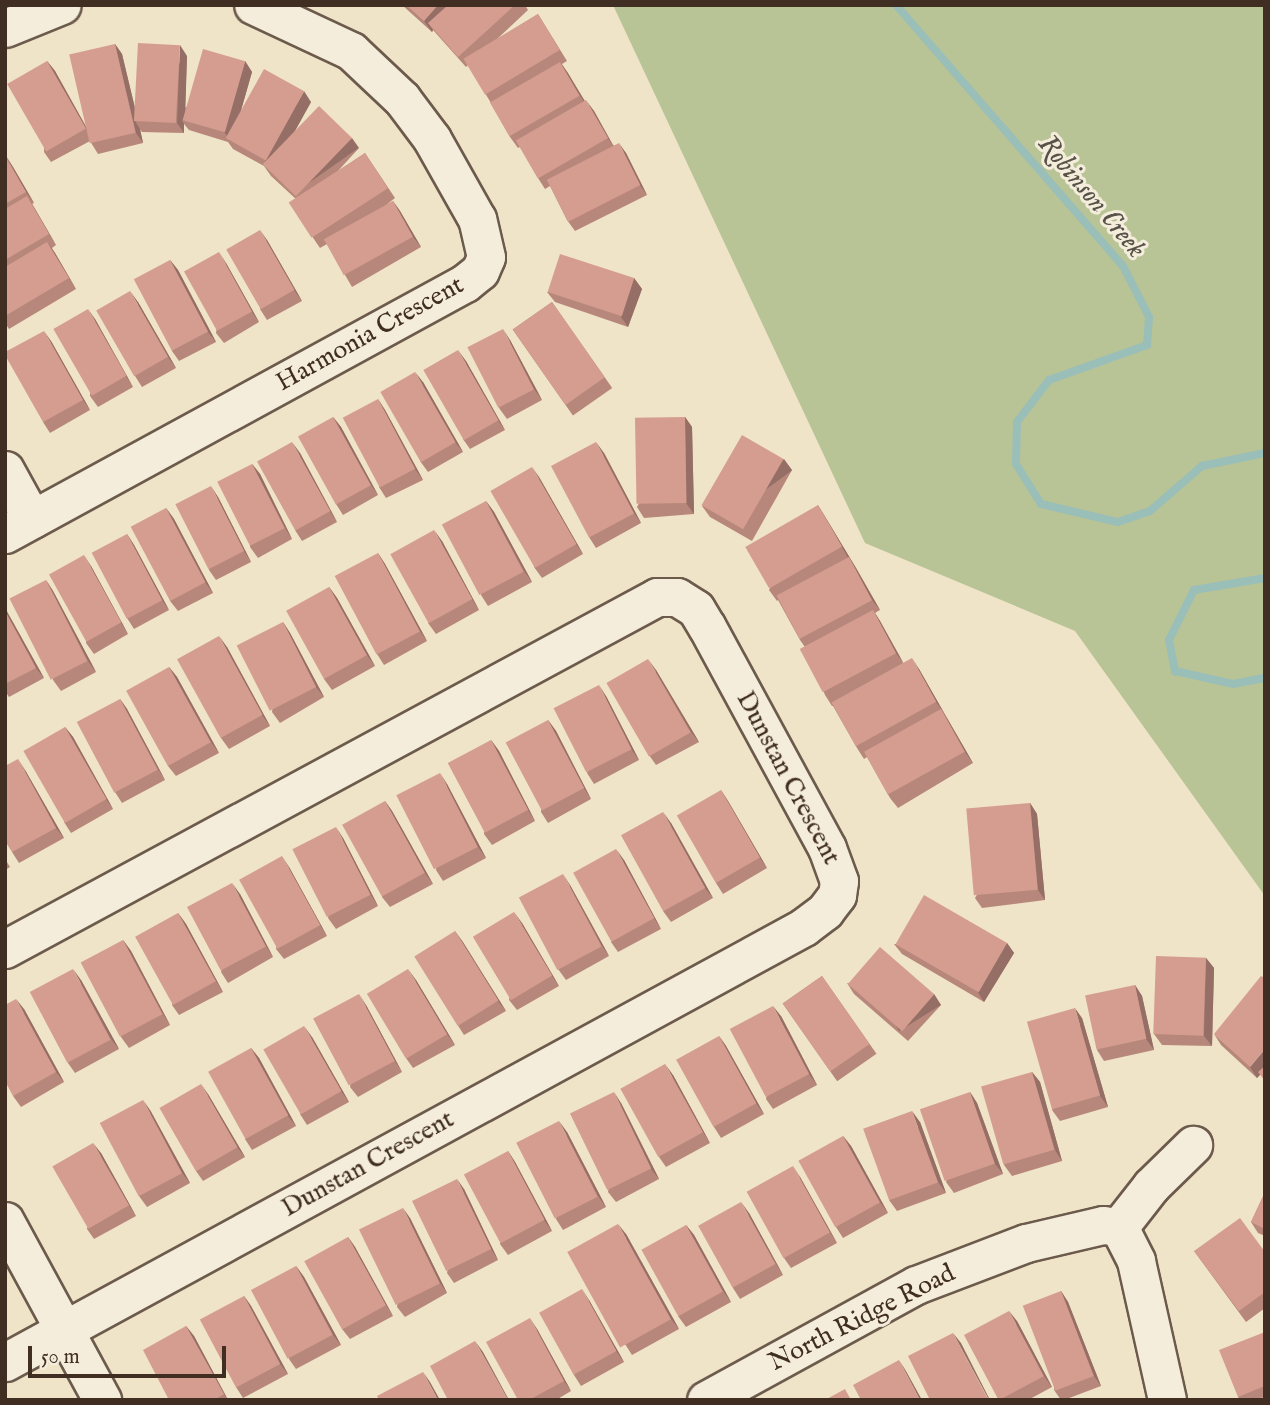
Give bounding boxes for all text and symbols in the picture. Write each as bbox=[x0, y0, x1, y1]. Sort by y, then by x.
water label: Robinson Creek bbox=[1030, 129, 1152, 265]
street label: Harmonia Crescent bbox=[271, 270, 469, 398]
street label: Dunstan Crescent bbox=[729, 686, 847, 870]
street label: Dunstan Crescent bbox=[277, 1104, 459, 1224]
street label: North Ridge Road bbox=[764, 1258, 960, 1378]
scale bar bbox=[32, 1332, 229, 1376]
text: 50 m bbox=[41, 1344, 80, 1371]

